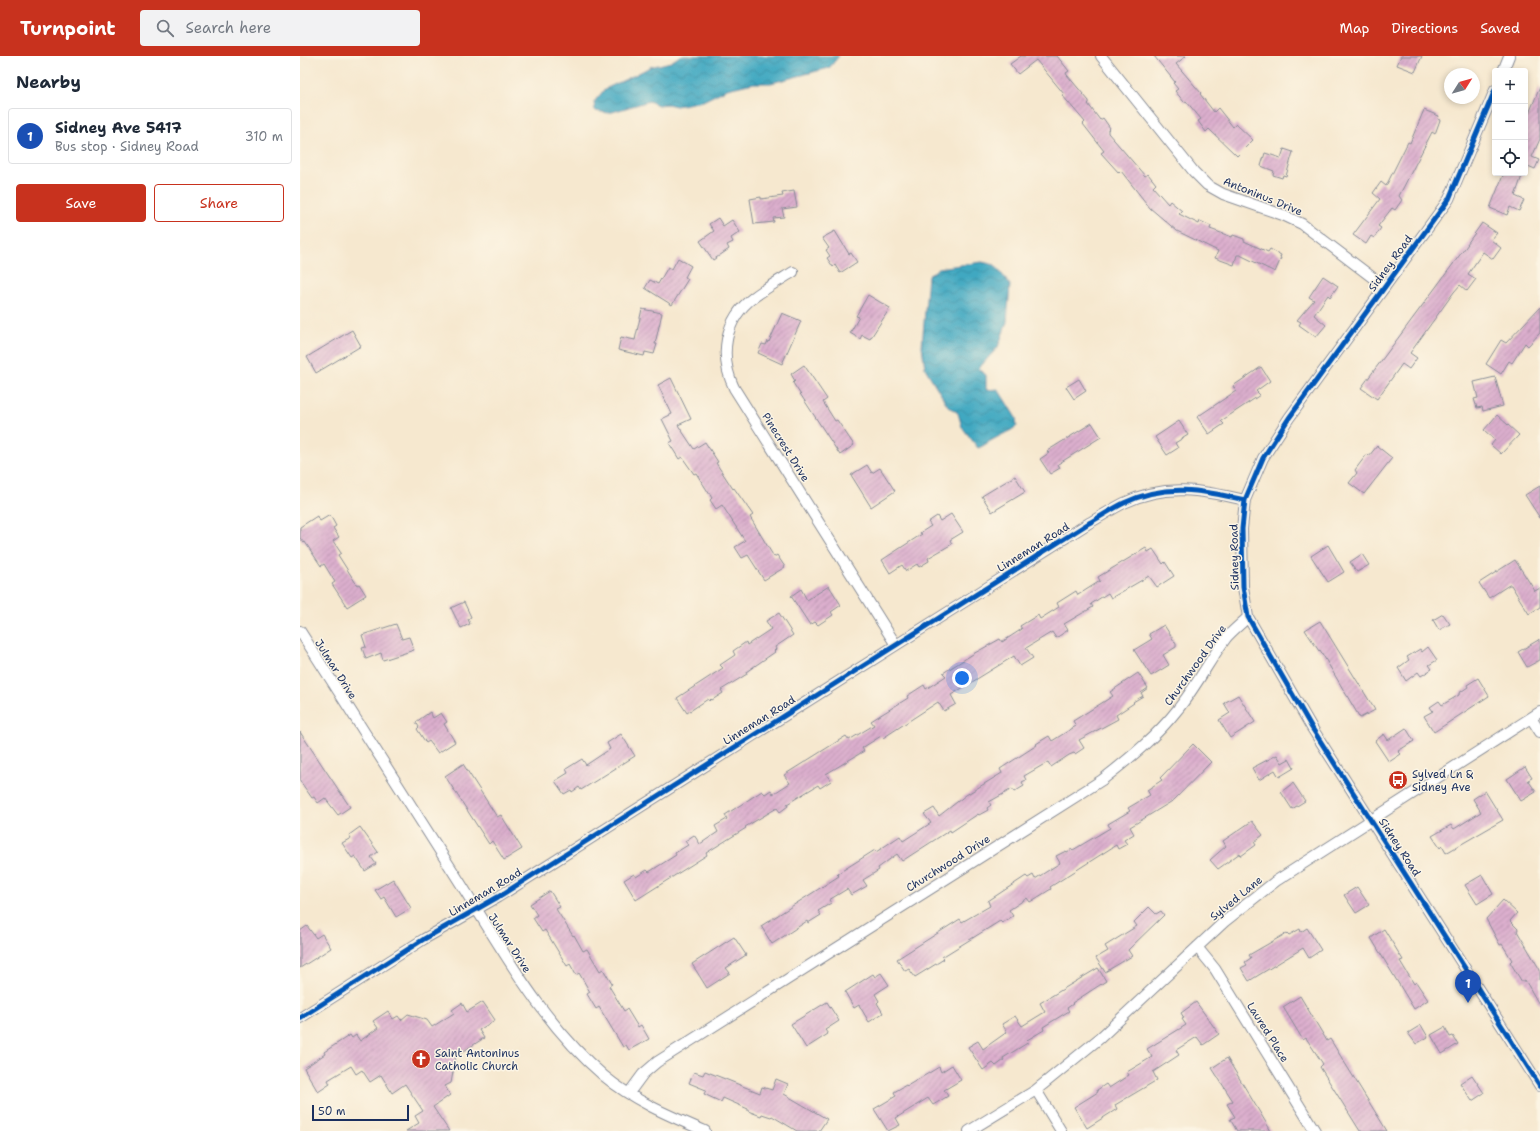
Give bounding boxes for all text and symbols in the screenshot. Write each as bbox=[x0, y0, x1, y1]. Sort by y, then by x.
search box bbox=[140, 10, 420, 46]
text: Turnpoint bbox=[20, 16, 116, 41]
icon: search bbox=[154, 17, 176, 39]
text: Search here bbox=[186, 18, 271, 38]
text: Map bbox=[1340, 19, 1370, 37]
text: Directions bbox=[1392, 19, 1458, 37]
text: Saved bbox=[1480, 19, 1520, 37]
north arrow bbox=[1444, 68, 1480, 104]
map controls bbox=[1492, 68, 1528, 176]
button: + bbox=[1492, 68, 1528, 104]
text: Nearby bbox=[16, 71, 81, 93]
button: − bbox=[1492, 104, 1528, 140]
text: Sidney Ave 5417 bbox=[55, 118, 182, 138]
text: 1 bbox=[27, 128, 33, 145]
text: 310 m bbox=[245, 128, 283, 145]
text: Bus stop · Sidney Road bbox=[55, 138, 199, 155]
button: locate bbox=[1492, 140, 1528, 176]
street label: Antoninus Drive bbox=[1221, 174, 1305, 219]
button: Save bbox=[16, 184, 146, 222]
button: Share bbox=[154, 184, 284, 222]
street label: Sidney Road bbox=[1365, 232, 1416, 295]
street label: Pinecrest Drive bbox=[758, 410, 813, 485]
street label: Linneman Road bbox=[994, 519, 1072, 576]
street label: Sidney Road bbox=[1226, 524, 1243, 590]
street label: Churchwood Drive bbox=[1161, 622, 1230, 709]
street label: Julmar Drive bbox=[311, 636, 360, 702]
your location bbox=[952, 668, 972, 688]
street label: Linneman Road bbox=[720, 692, 798, 749]
place label: Sylved Ln & Sidney Ave bbox=[1412, 767, 1473, 795]
bus stop icon: Sylved Ln & Sidney Ave bbox=[1387, 769, 1409, 791]
street label: Sidney Road bbox=[1375, 815, 1424, 879]
street label: Churchwood Drive bbox=[903, 831, 993, 895]
street label: Linneman Road bbox=[446, 865, 525, 920]
street label: Sylved Lane bbox=[1207, 873, 1266, 924]
street label: Julmar Drive bbox=[485, 911, 534, 976]
pin: 1 bbox=[1455, 970, 1481, 1003]
street label: Laured Place bbox=[1243, 999, 1292, 1065]
place label: Saint Antoninus Catholic Church bbox=[435, 1046, 519, 1074]
church icon: Saint Antoninus Catholic Church bbox=[410, 1048, 432, 1070]
scale bar bbox=[312, 1103, 409, 1122]
text: 50 m bbox=[318, 1104, 346, 1119]

